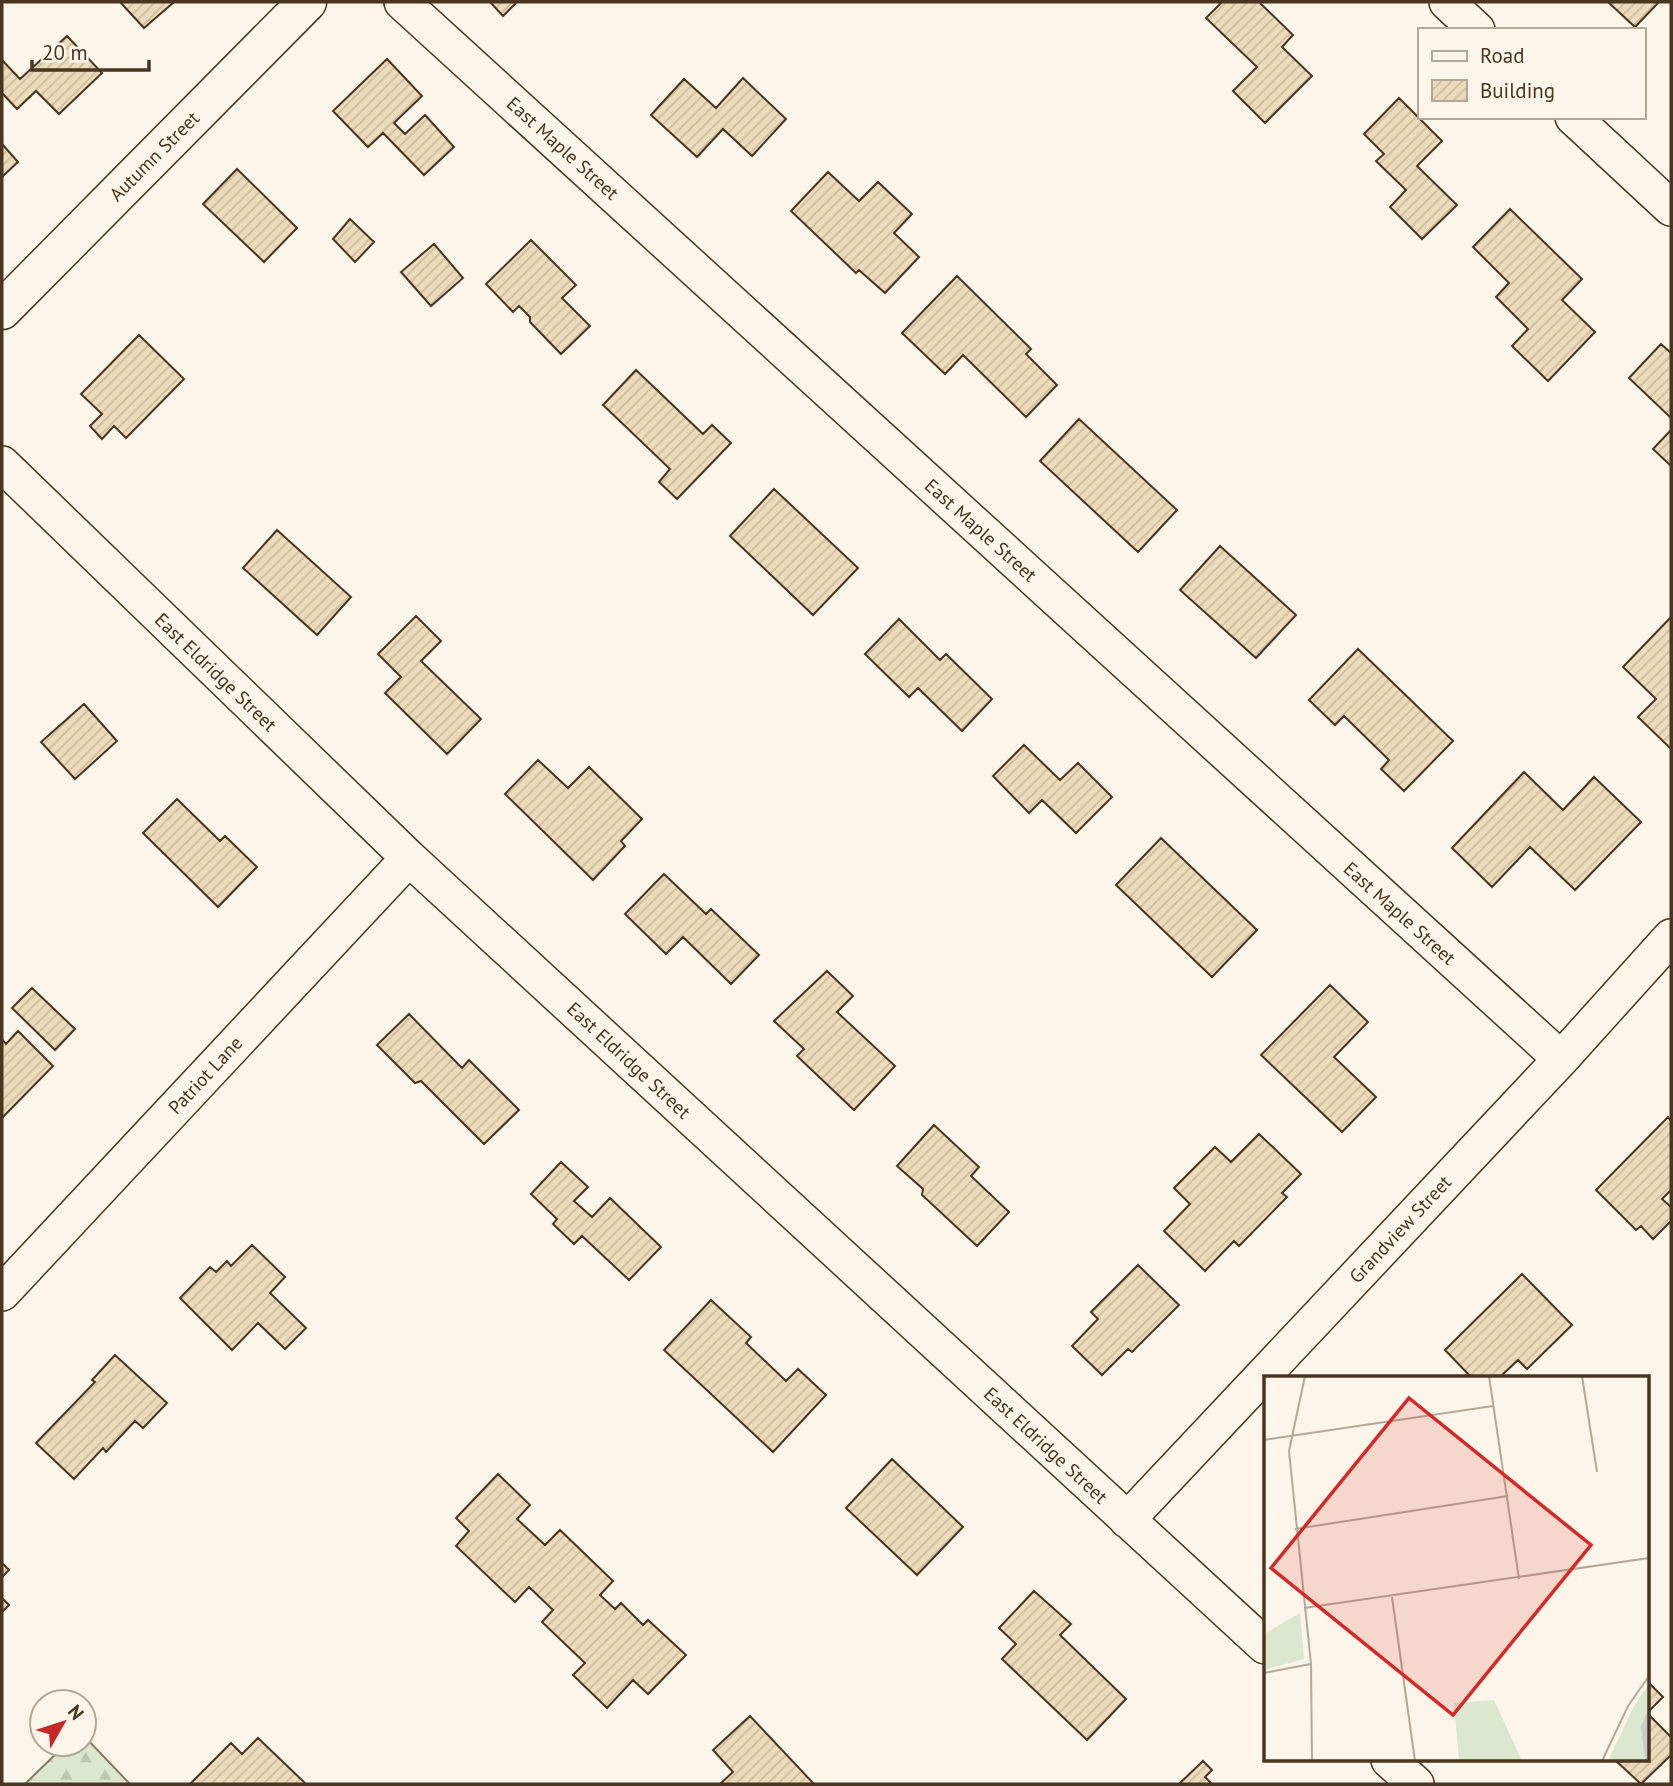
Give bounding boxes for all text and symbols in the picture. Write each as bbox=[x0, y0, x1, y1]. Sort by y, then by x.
scale bar bbox=[32, 28, 149, 72]
legend bbox=[1418, 28, 1645, 119]
text: 20 m bbox=[42, 39, 88, 66]
text: Road bbox=[1480, 42, 1524, 69]
text: Building bbox=[1480, 77, 1555, 104]
street label: East Maple Street bbox=[502, 91, 624, 205]
street label: Autumn Street bbox=[104, 106, 204, 206]
street label: East Maple Street bbox=[920, 473, 1042, 587]
street label: East Eldridge Street bbox=[150, 608, 282, 737]
street label: East Maple Street bbox=[1339, 856, 1461, 970]
street label: East Eldridge Street bbox=[562, 997, 696, 1124]
street label: Patriot Lane bbox=[163, 1031, 247, 1119]
street label: Grandview Street bbox=[1344, 1170, 1457, 1288]
inset map bbox=[1264, 1376, 1648, 1762]
street label: East Eldridge Street bbox=[979, 1382, 1113, 1509]
north arrow bbox=[28, 1688, 98, 1758]
text: N bbox=[63, 1700, 89, 1725]

